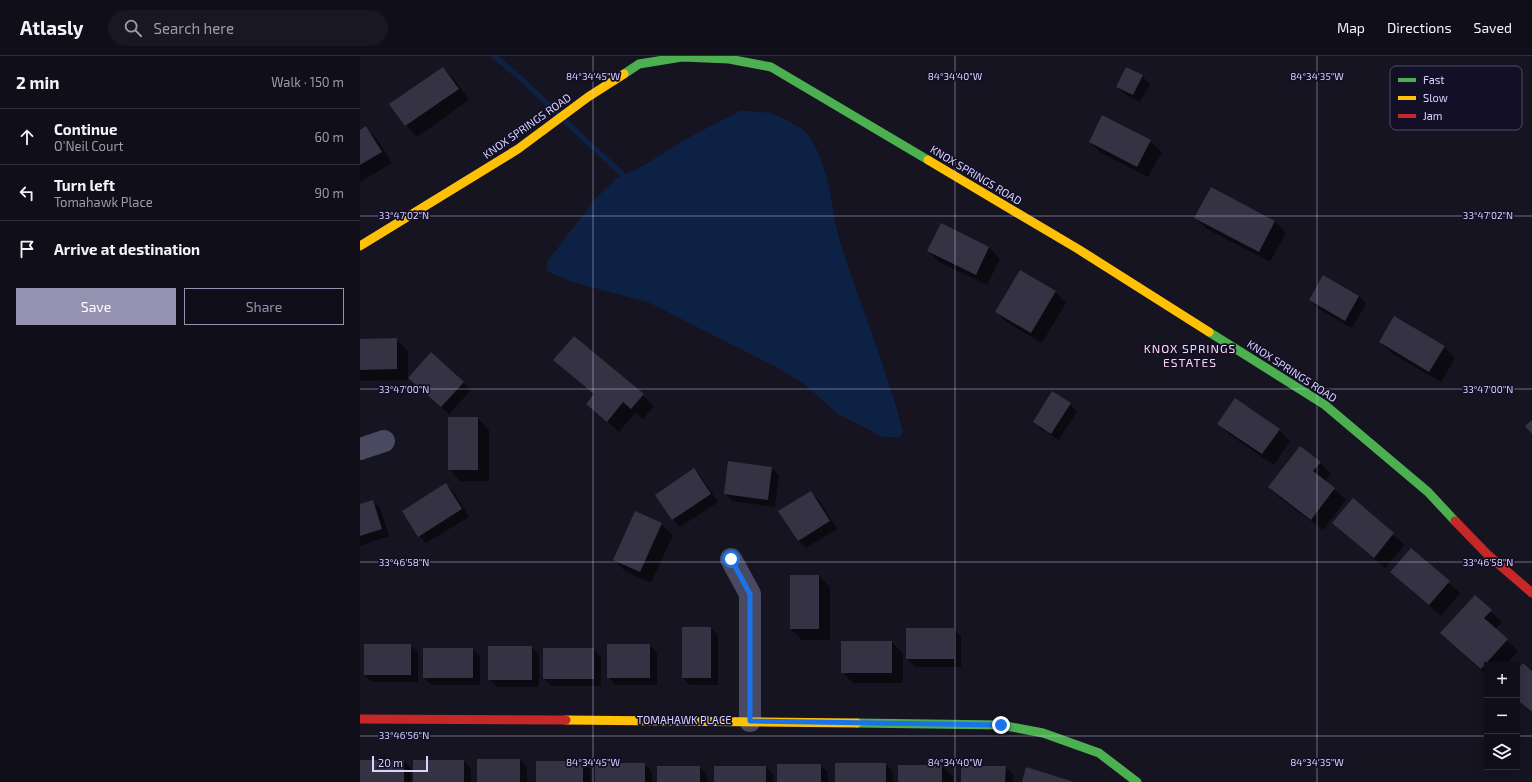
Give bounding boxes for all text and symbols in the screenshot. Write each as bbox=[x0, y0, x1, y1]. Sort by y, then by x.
search box bbox=[108, 10, 388, 46]
text: Atlasly bbox=[20, 16, 84, 39]
icon: search bbox=[122, 17, 144, 39]
text: Search here bbox=[154, 19, 234, 37]
text: Map bbox=[1337, 19, 1365, 36]
text: Directions bbox=[1387, 19, 1452, 36]
text: Saved bbox=[1474, 19, 1512, 36]
legend bbox=[1390, 66, 1522, 130]
text: 84°34'45"W bbox=[566, 70, 620, 82]
text: 84°34'40"W bbox=[928, 70, 983, 82]
text: 84°34'35"W bbox=[1290, 70, 1344, 82]
text: 2 min bbox=[16, 72, 59, 92]
text: Fast bbox=[1423, 73, 1445, 86]
text: Walk · 150 m bbox=[271, 74, 344, 90]
street label: KNOX SPRINGS ROAD bbox=[480, 90, 573, 161]
text: Slow bbox=[1423, 91, 1448, 104]
text: Jam bbox=[1423, 109, 1442, 122]
text: Continue bbox=[54, 120, 117, 138]
icon: ahead bbox=[16, 126, 38, 148]
text: 60 m bbox=[314, 129, 344, 145]
text: O'Neil Court bbox=[54, 138, 124, 154]
street label: KNOX SPRINGS ROAD bbox=[928, 142, 1024, 207]
text: Turn left bbox=[54, 176, 115, 194]
icon: left bbox=[16, 182, 38, 204]
text: 90 m bbox=[314, 185, 344, 201]
text: Tomahawk Place bbox=[54, 194, 153, 210]
text: 33°47'02"N bbox=[379, 209, 429, 221]
text: 33°47'02"N bbox=[1463, 209, 1513, 221]
icon: arrive bbox=[16, 238, 38, 260]
text: Arrive at destination bbox=[54, 240, 200, 258]
button: Save bbox=[16, 288, 176, 325]
button: Share bbox=[184, 288, 344, 325]
street label: KNOX SPRINGS ROAD bbox=[1245, 337, 1340, 404]
district label: KNOX SPRINGS ESTATES bbox=[1144, 341, 1236, 369]
text: 33°47'00"N bbox=[379, 383, 429, 395]
text: 33°47'00"N bbox=[1463, 383, 1513, 395]
route start bbox=[722, 550, 740, 568]
text: 33°46'58"N bbox=[379, 556, 429, 568]
text: 33°46'58"N bbox=[1463, 556, 1513, 568]
map controls bbox=[1484, 662, 1520, 770]
button: + bbox=[1484, 662, 1520, 698]
button: − bbox=[1484, 698, 1520, 734]
street label: TOMAHAWK PLACE bbox=[637, 713, 731, 726]
route end bbox=[992, 716, 1010, 734]
text: 33°46'56"N bbox=[379, 729, 429, 741]
button: layers bbox=[1484, 734, 1520, 770]
scale bar bbox=[372, 754, 428, 773]
text: 20 m bbox=[378, 756, 403, 769]
text: 84°34'45"W bbox=[566, 756, 620, 768]
text: 84°34'40"W bbox=[928, 756, 983, 768]
text: 84°34'35"W bbox=[1290, 756, 1344, 768]

